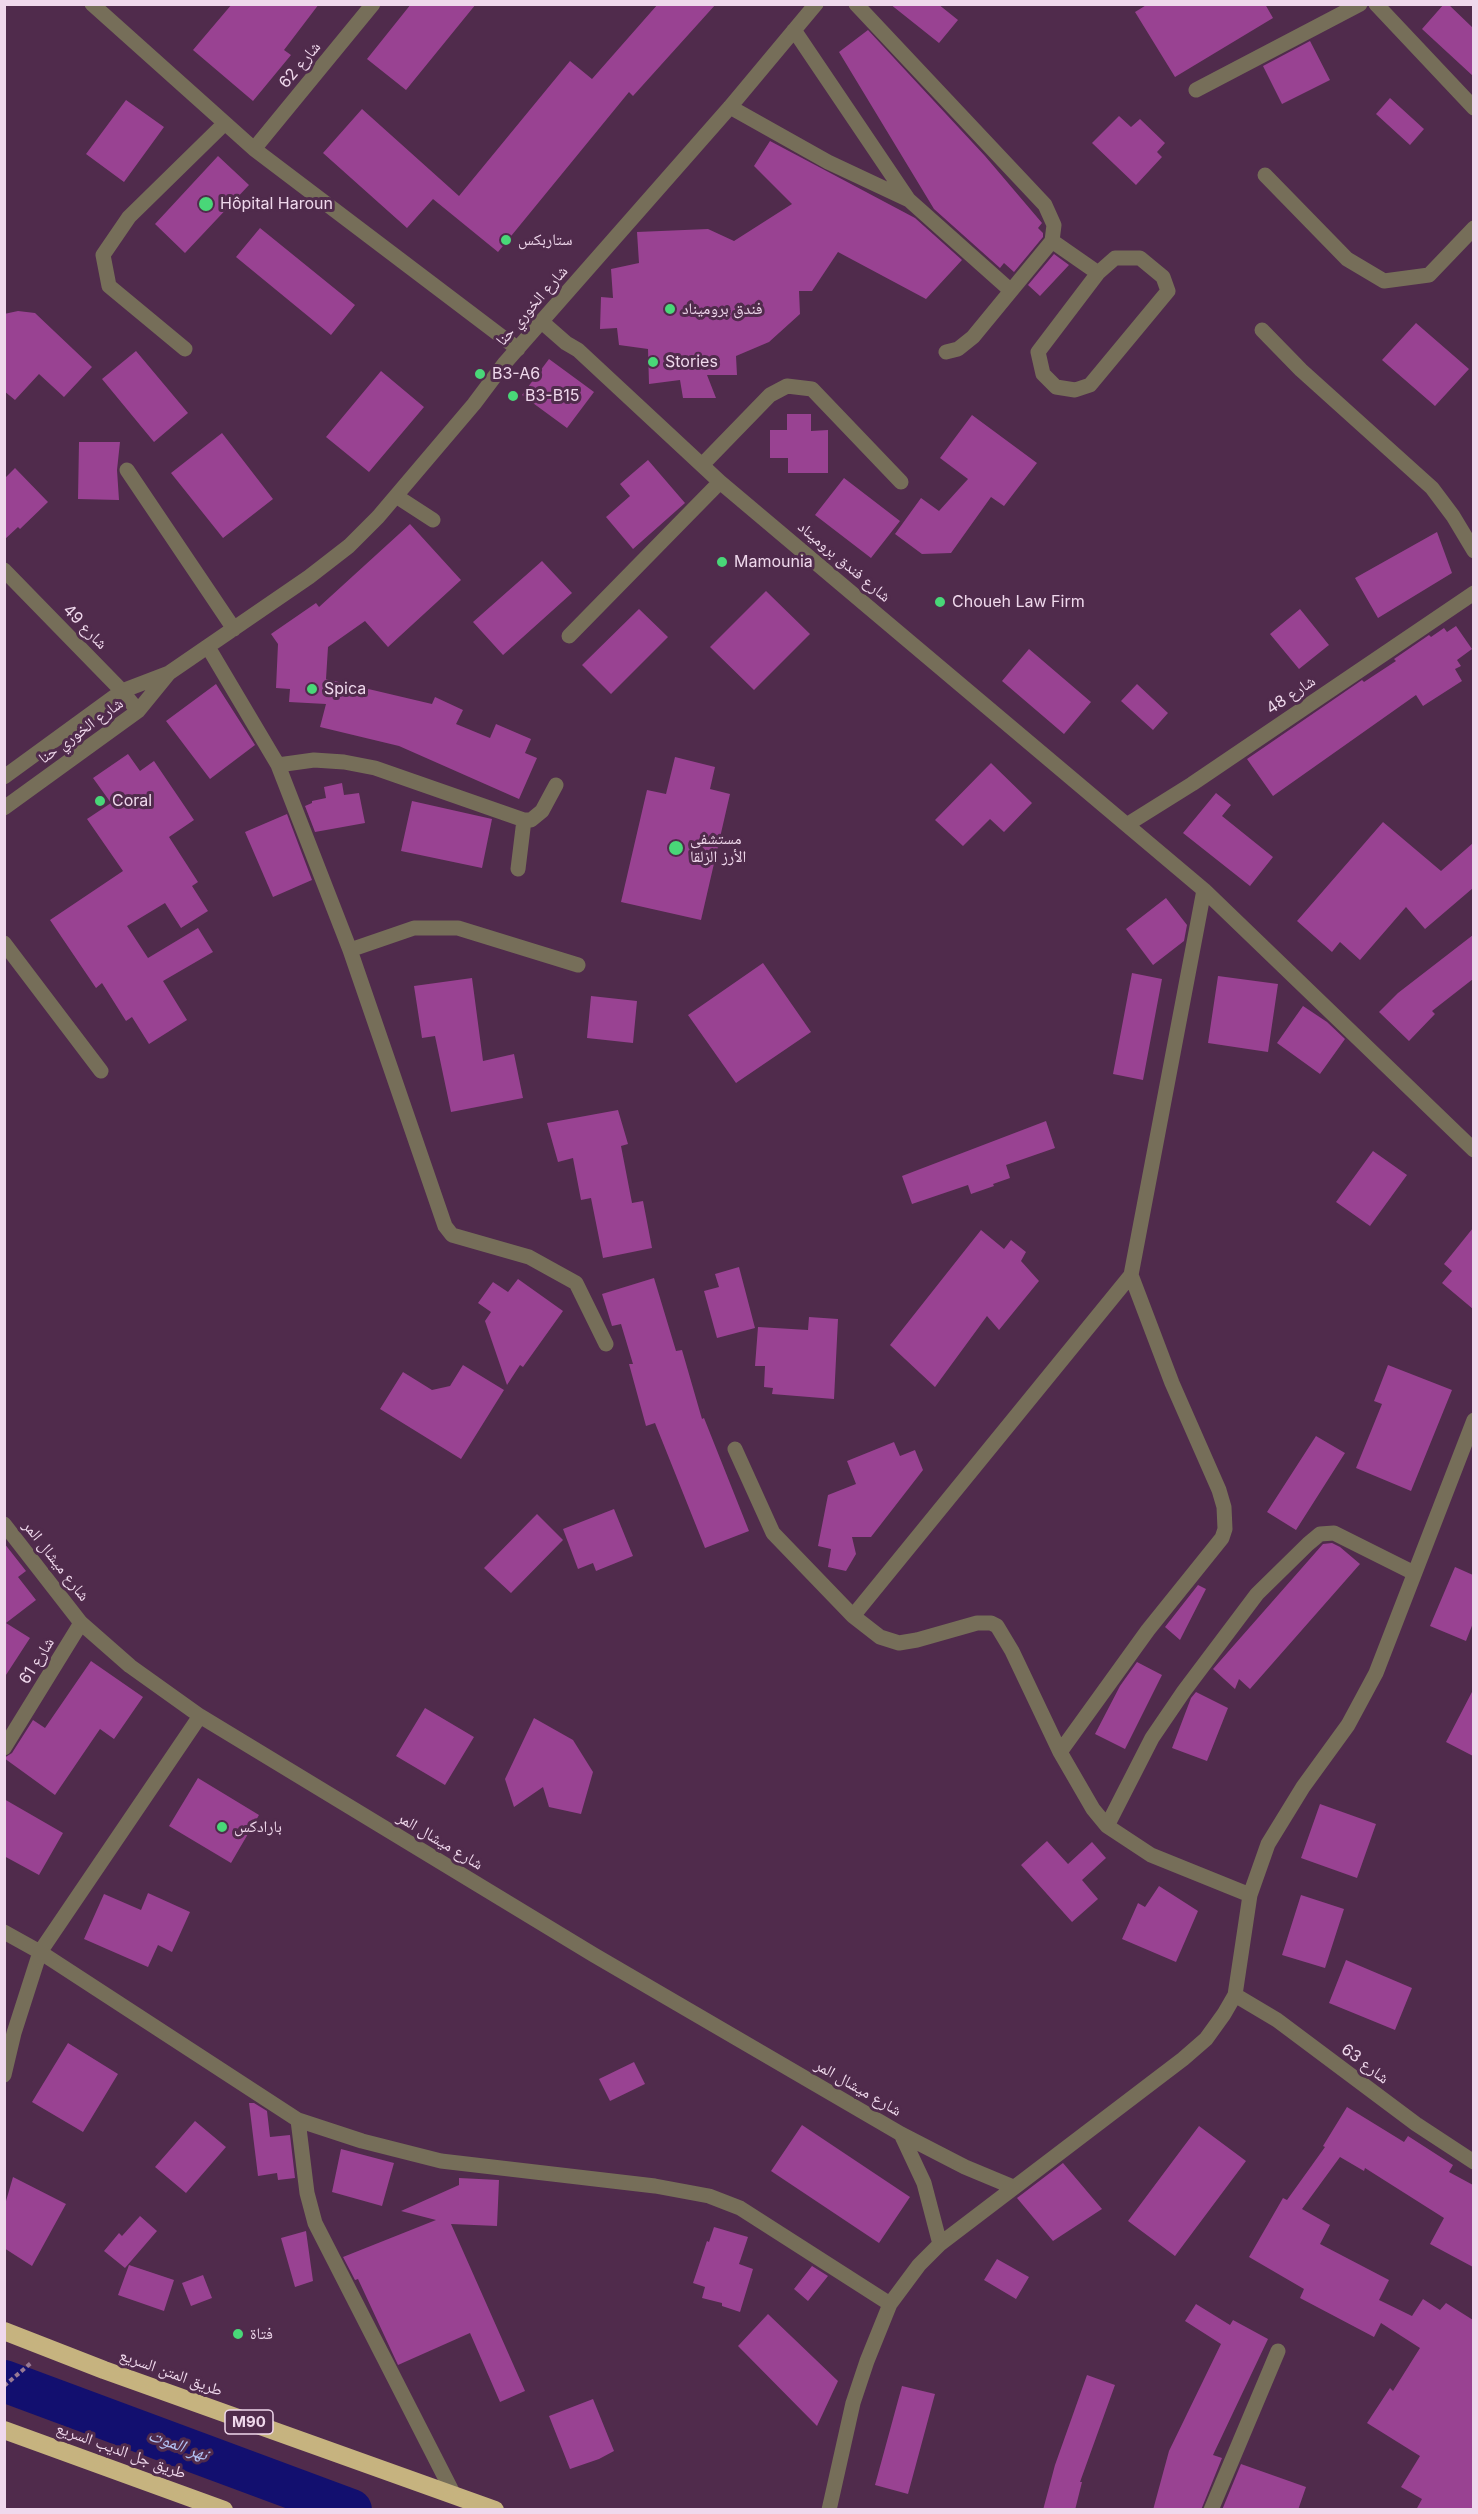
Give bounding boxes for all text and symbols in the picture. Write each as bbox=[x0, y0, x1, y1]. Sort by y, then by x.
street label: شارع 62 bbox=[275, 38, 325, 92]
place label: Hôpital Haroun bbox=[220, 194, 333, 214]
marker: Hôpital Haroun bbox=[197, 195, 215, 213]
place label: ستاربكس bbox=[518, 230, 573, 250]
marker: ستاربكس bbox=[499, 233, 513, 247]
street label: شارع الخوري حنا bbox=[492, 262, 572, 350]
place label: فندق بروميناد bbox=[682, 299, 763, 319]
marker: فندق بروميناد bbox=[663, 302, 677, 316]
place label: Stories bbox=[665, 352, 718, 372]
marker: Stories bbox=[646, 355, 660, 369]
place label: B3-A6 bbox=[492, 364, 540, 384]
marker: B3-A6 bbox=[473, 367, 487, 381]
place label: B3-B15 bbox=[525, 386, 579, 406]
marker: B3-B15 bbox=[506, 389, 520, 403]
street label: شارع فندق بروميناد bbox=[794, 518, 894, 606]
place label: Mamounia bbox=[734, 552, 813, 572]
marker: Mamounia bbox=[715, 555, 729, 569]
place label: Choueh Law Firm bbox=[952, 592, 1085, 612]
marker: Choueh Law Firm bbox=[933, 595, 947, 609]
street label: شارع 49 bbox=[59, 600, 111, 654]
street label: شارع 48 bbox=[1263, 672, 1319, 718]
place label: Spica bbox=[324, 679, 366, 699]
marker: Spica bbox=[305, 682, 319, 696]
street label: شارع الخوري حنا bbox=[35, 694, 127, 768]
place label: Coral bbox=[112, 791, 152, 811]
marker: Coral bbox=[93, 794, 107, 808]
place label: مستشفى الأرز الزلقا bbox=[690, 829, 746, 867]
marker: مستشفى الأرز الزلقا bbox=[667, 839, 685, 857]
street label: شارع ميشال المر bbox=[19, 1517, 93, 1605]
street label: شارع 61 bbox=[15, 1634, 59, 1688]
street label: شارع ميشال المر bbox=[394, 1808, 486, 1874]
place label: بارادكس bbox=[234, 1817, 282, 1837]
marker: بارادكس bbox=[215, 1820, 229, 1834]
street label: شارع 63 bbox=[1337, 2040, 1393, 2088]
street label: شارع ميشال المر bbox=[811, 2055, 905, 2121]
place label: فتاة bbox=[250, 2324, 273, 2344]
marker: فتاة bbox=[231, 2327, 245, 2341]
street label: طريق المتن السريع bbox=[117, 2345, 225, 2401]
road number: M90 bbox=[225, 2410, 273, 2434]
street label: طريق جل الديب السريع bbox=[54, 2419, 188, 2483]
water label: نهر الموت bbox=[145, 2424, 211, 2466]

